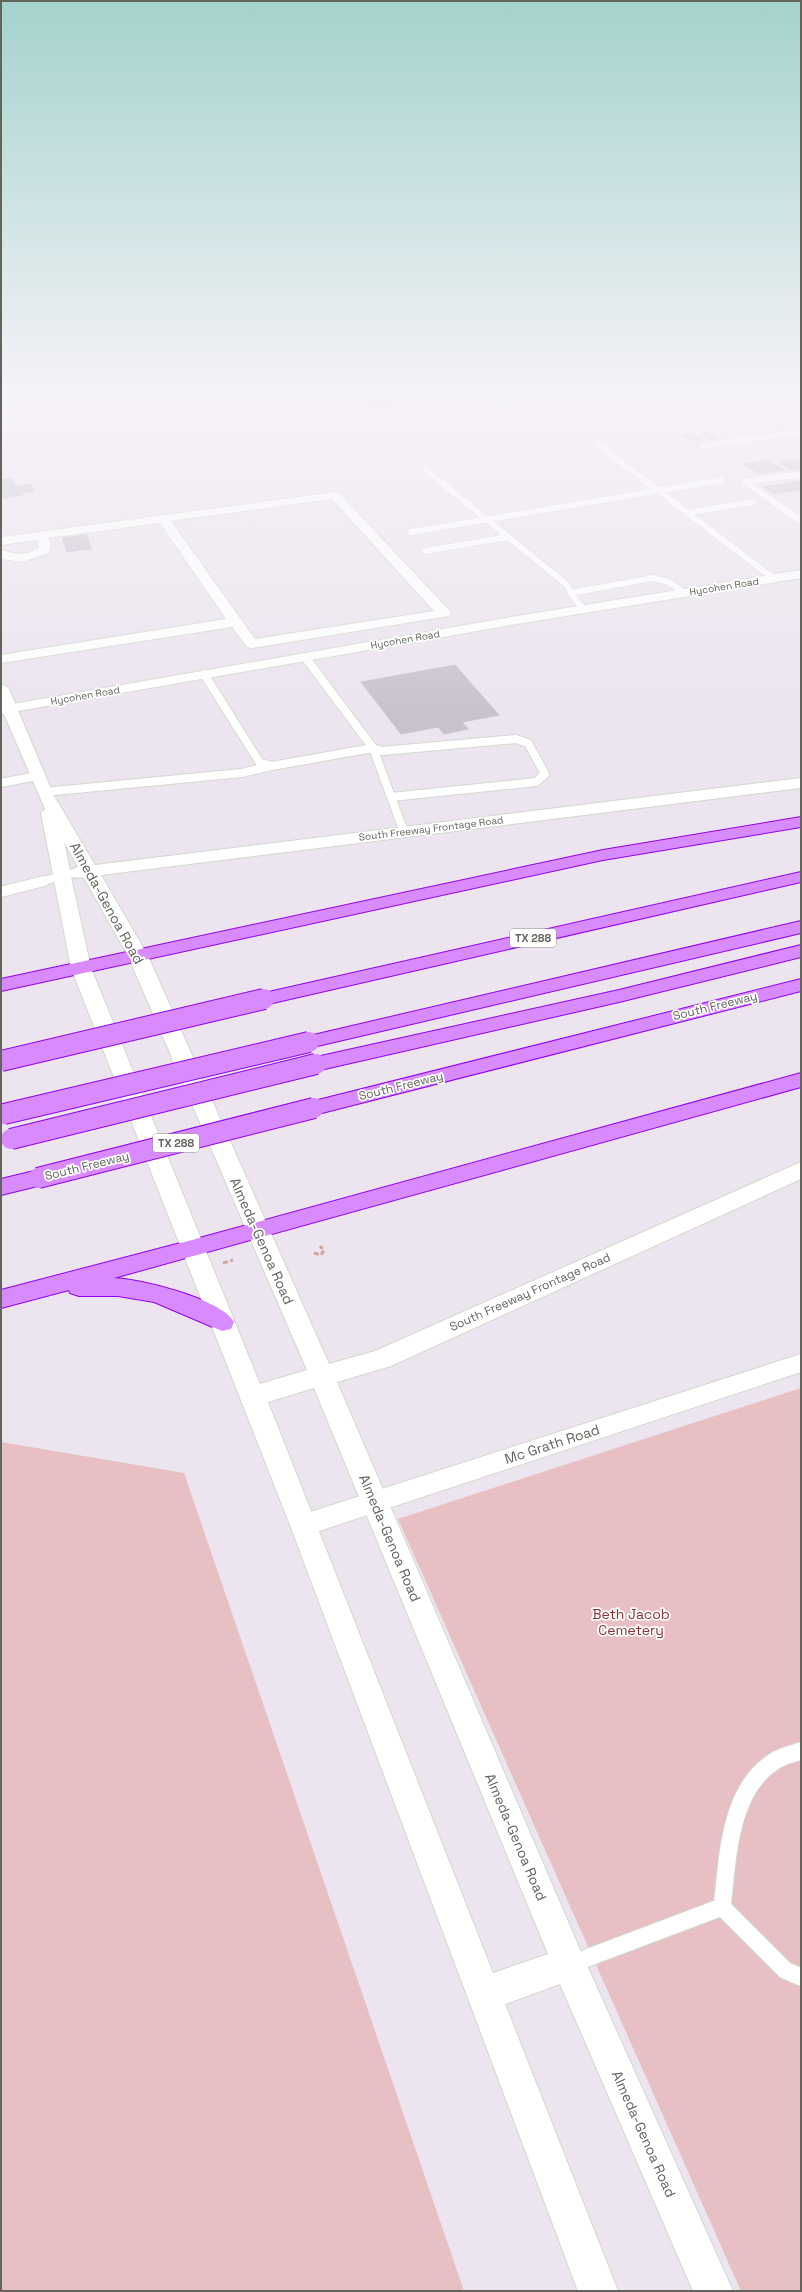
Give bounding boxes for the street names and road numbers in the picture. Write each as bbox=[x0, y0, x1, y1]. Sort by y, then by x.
street label: Hycohen Road bbox=[688, 575, 760, 598]
street label: Hycohen Road bbox=[369, 627, 441, 652]
street label: Hycohen Road bbox=[49, 683, 121, 708]
street label: South Freeway Frontage Road bbox=[358, 813, 504, 844]
street label: Almeda-Genoa Road bbox=[66, 839, 148, 967]
road number: TX 288 bbox=[510, 929, 556, 947]
street label: South Freeway bbox=[671, 988, 759, 1024]
street label: South Freeway bbox=[357, 1068, 445, 1104]
road number: TX 288 bbox=[153, 1134, 199, 1152]
street label: South Freeway bbox=[43, 1148, 131, 1184]
street label: Almeda-Genoa Road bbox=[226, 1175, 298, 1307]
street label: South Freeway Frontage Road bbox=[447, 1249, 613, 1335]
street label: Mc Grath Road bbox=[502, 1420, 602, 1468]
street label: Almeda-Genoa Road bbox=[355, 1472, 425, 1604]
street label: Almeda-Genoa Road bbox=[481, 1771, 551, 1903]
street label: Almeda-Genoa Road bbox=[608, 2068, 680, 2200]

